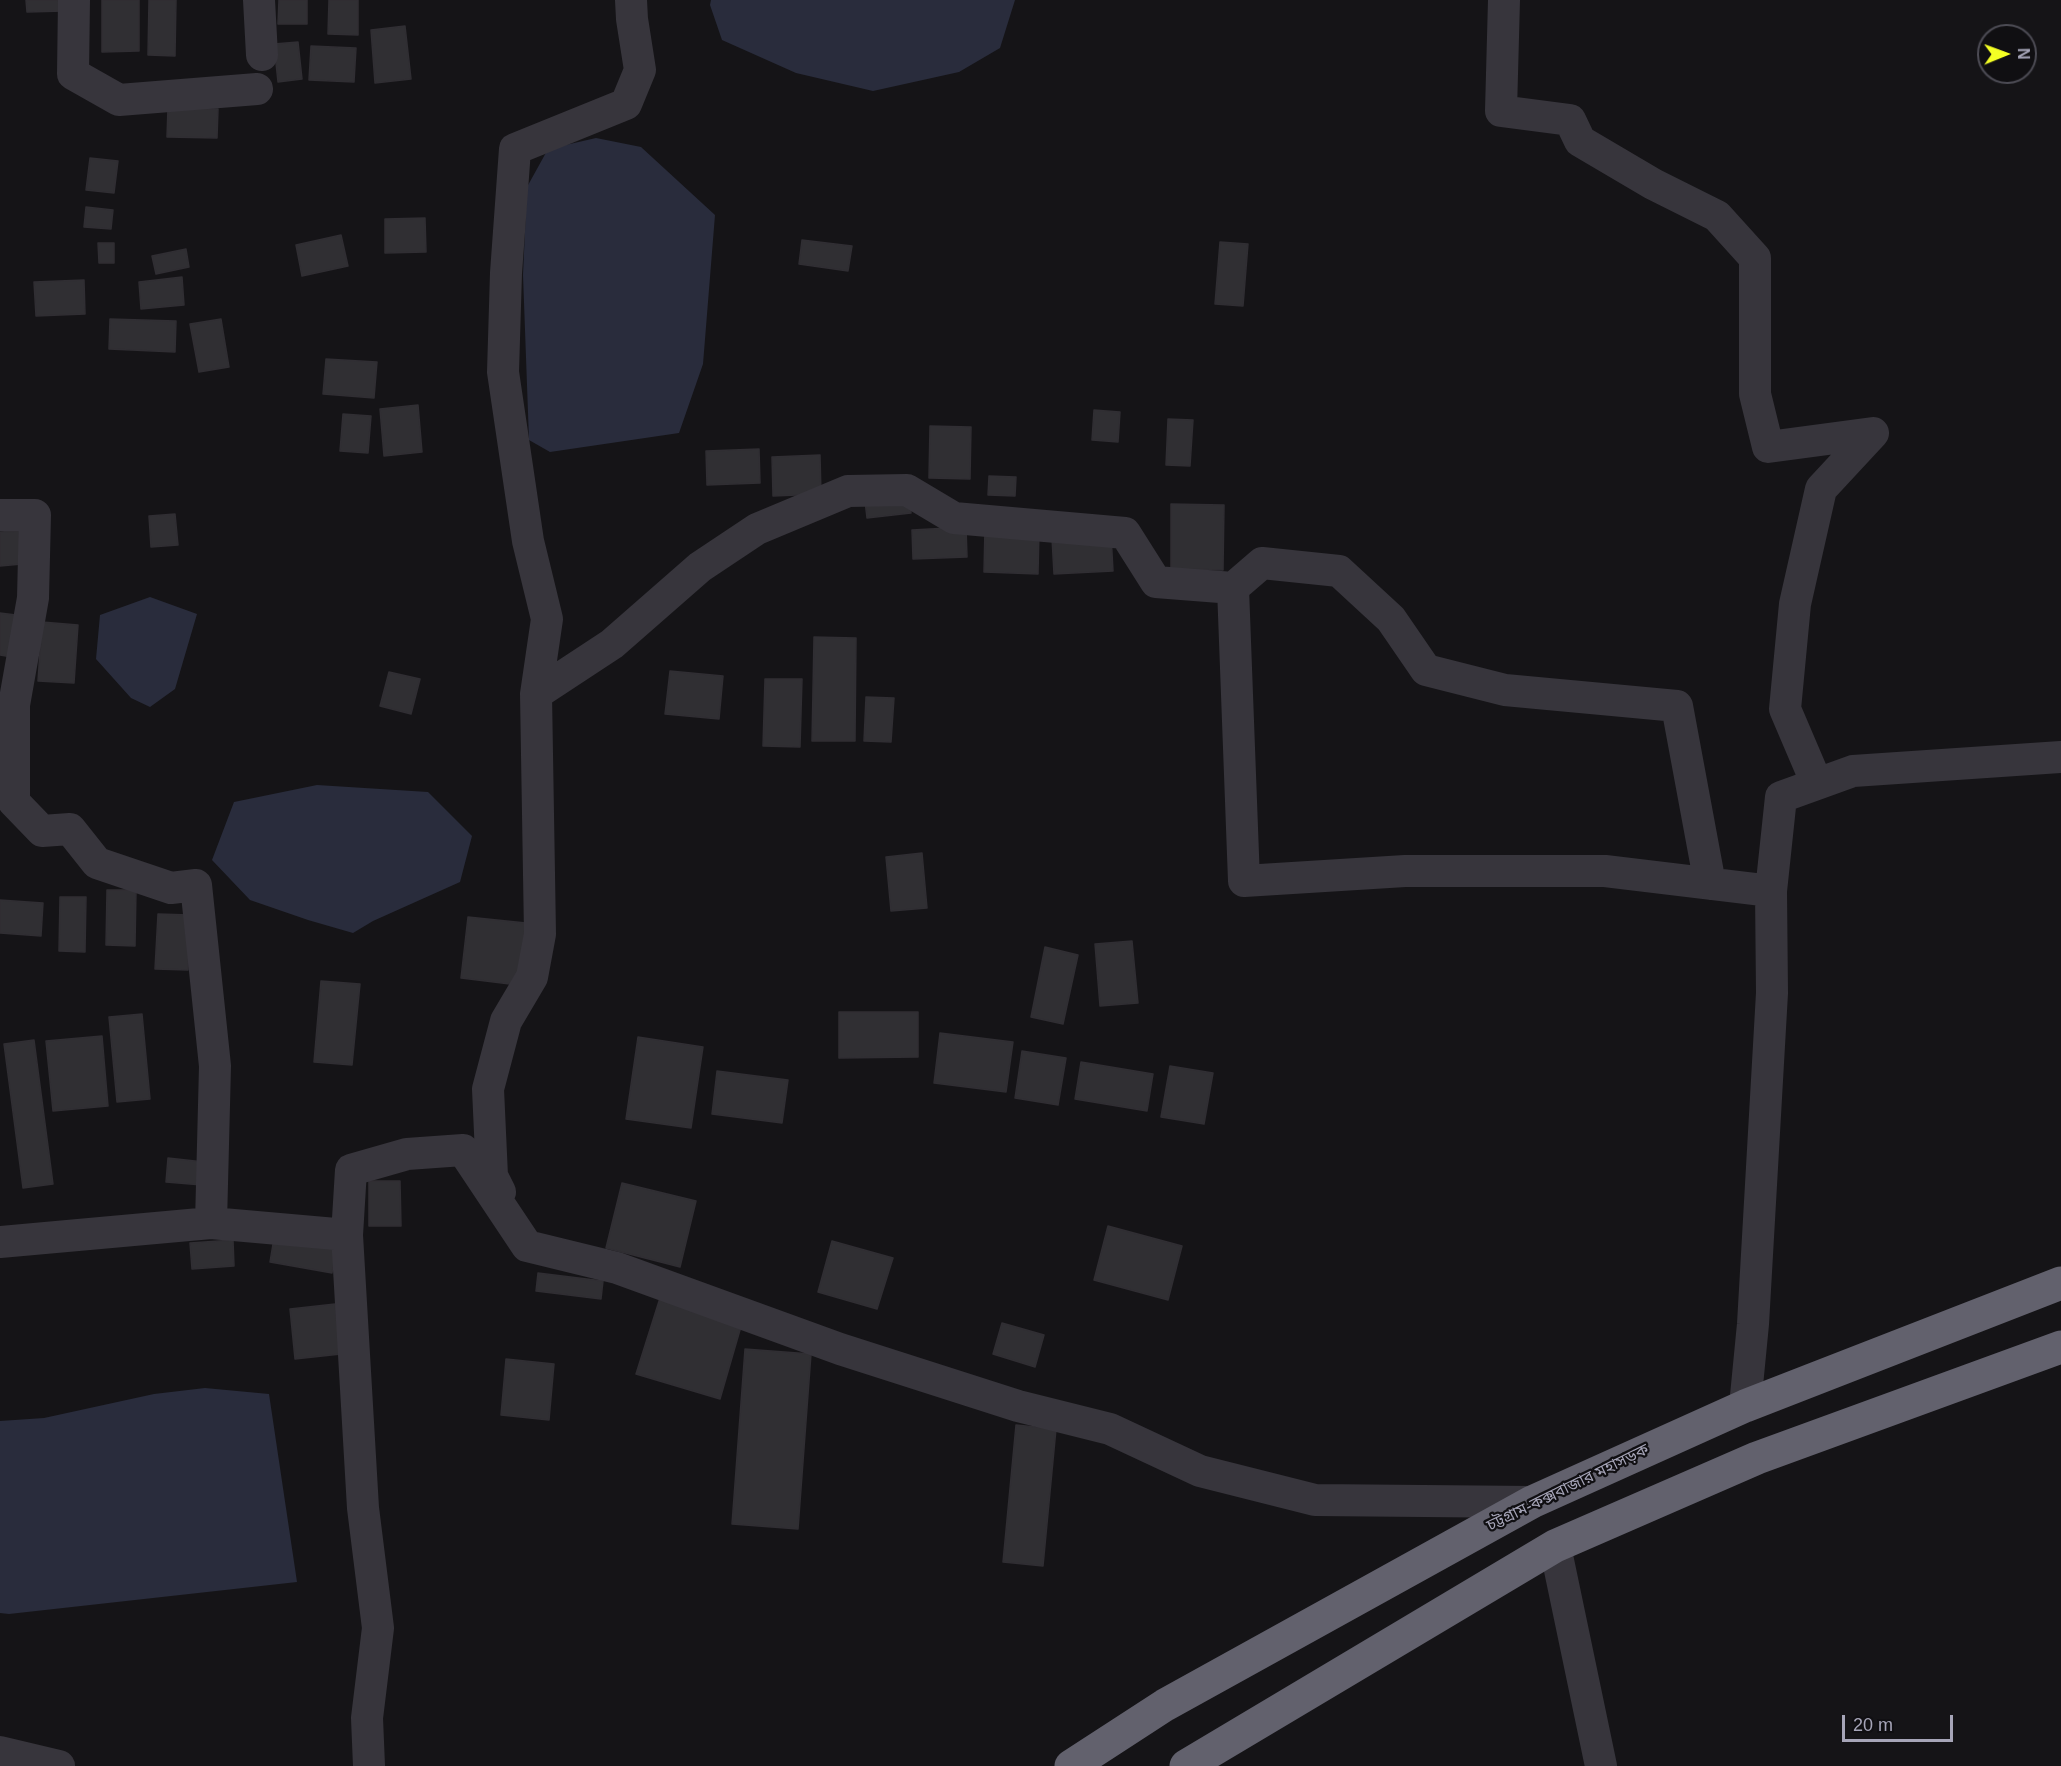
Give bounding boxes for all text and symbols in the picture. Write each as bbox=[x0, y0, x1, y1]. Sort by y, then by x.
north arrow bbox=[1977, 24, 2037, 84]
text: N bbox=[2015, 48, 2032, 60]
street label: চট্টগ্রাম-কক্সবাজার মহাসড়ক bbox=[1484, 1440, 1652, 1536]
scale bar bbox=[1845, 1703, 1956, 1741]
text: 20 m bbox=[1853, 1715, 1893, 1735]

